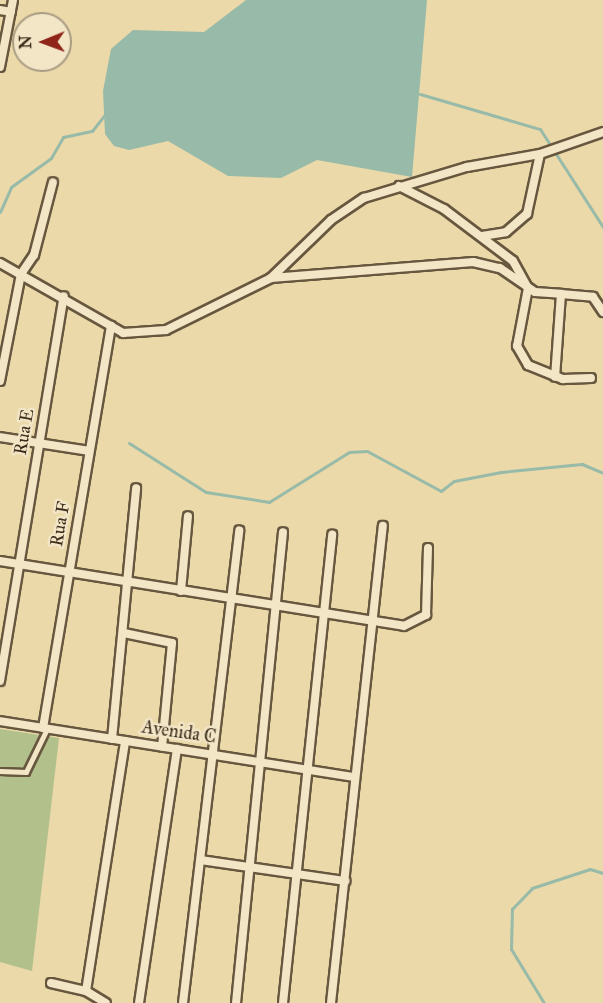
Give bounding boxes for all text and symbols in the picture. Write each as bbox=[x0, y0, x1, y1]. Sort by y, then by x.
north arrow bbox=[12, 12, 72, 72]
text: N bbox=[16, 35, 35, 49]
street label: Rua E bbox=[9, 407, 39, 457]
street label: Rua F bbox=[45, 500, 75, 548]
street label: Avenida C bbox=[141, 716, 217, 748]

